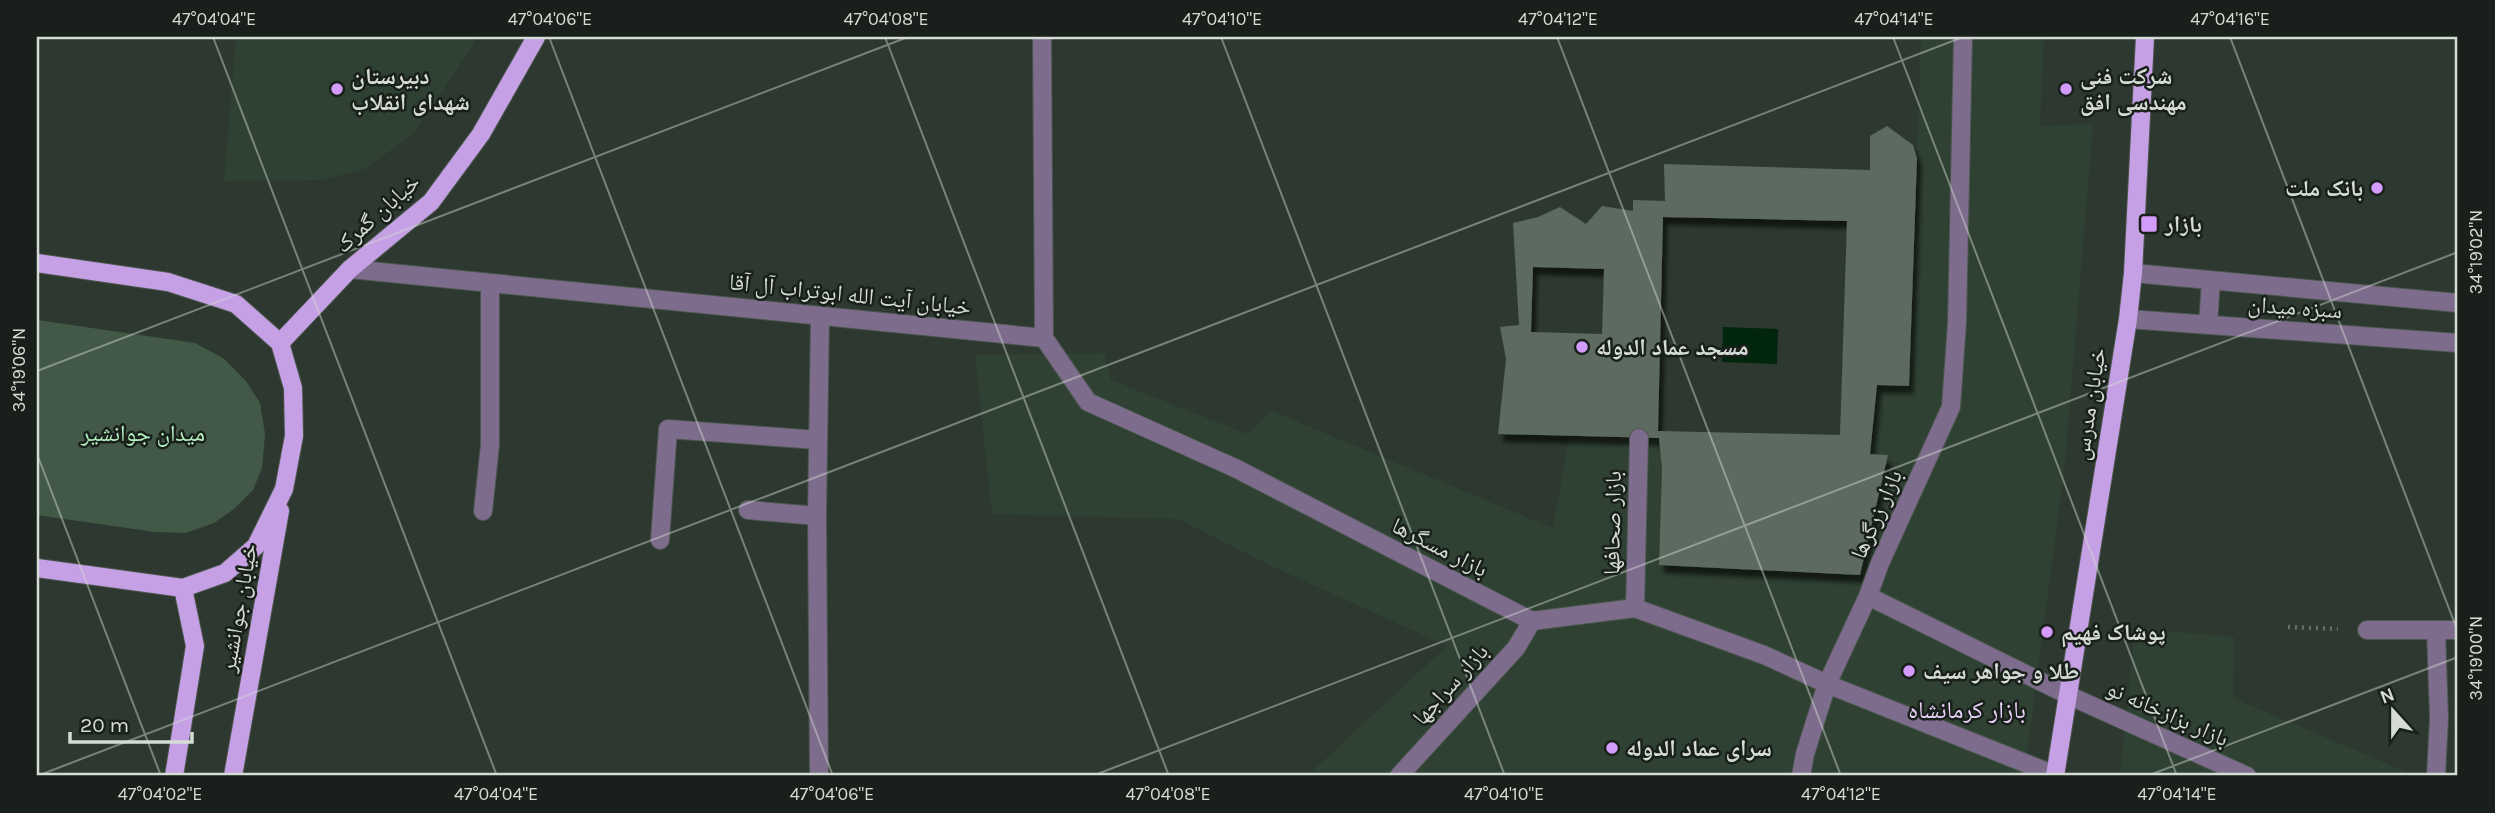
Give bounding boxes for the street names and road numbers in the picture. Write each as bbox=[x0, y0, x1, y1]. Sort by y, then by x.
street label: خیابان گمرک bbox=[329, 168, 425, 258]
street label: خیابان آیت الله ابوتراب آل آقا bbox=[728, 268, 972, 321]
street label: سبزه میدان bbox=[2247, 291, 2343, 324]
street label: خیابان مدرس bbox=[2067, 346, 2112, 462]
street label: بازار زرگرها bbox=[1845, 465, 1908, 563]
street label: بازار صحافها bbox=[1598, 471, 1627, 575]
street label: بازار مسگرها bbox=[1387, 512, 1492, 583]
street label: خیابان جوانشیر bbox=[214, 542, 263, 675]
street label: بازار سراجها bbox=[1407, 638, 1494, 731]
street label: بازار بزازخانه نو bbox=[2103, 675, 2233, 752]

